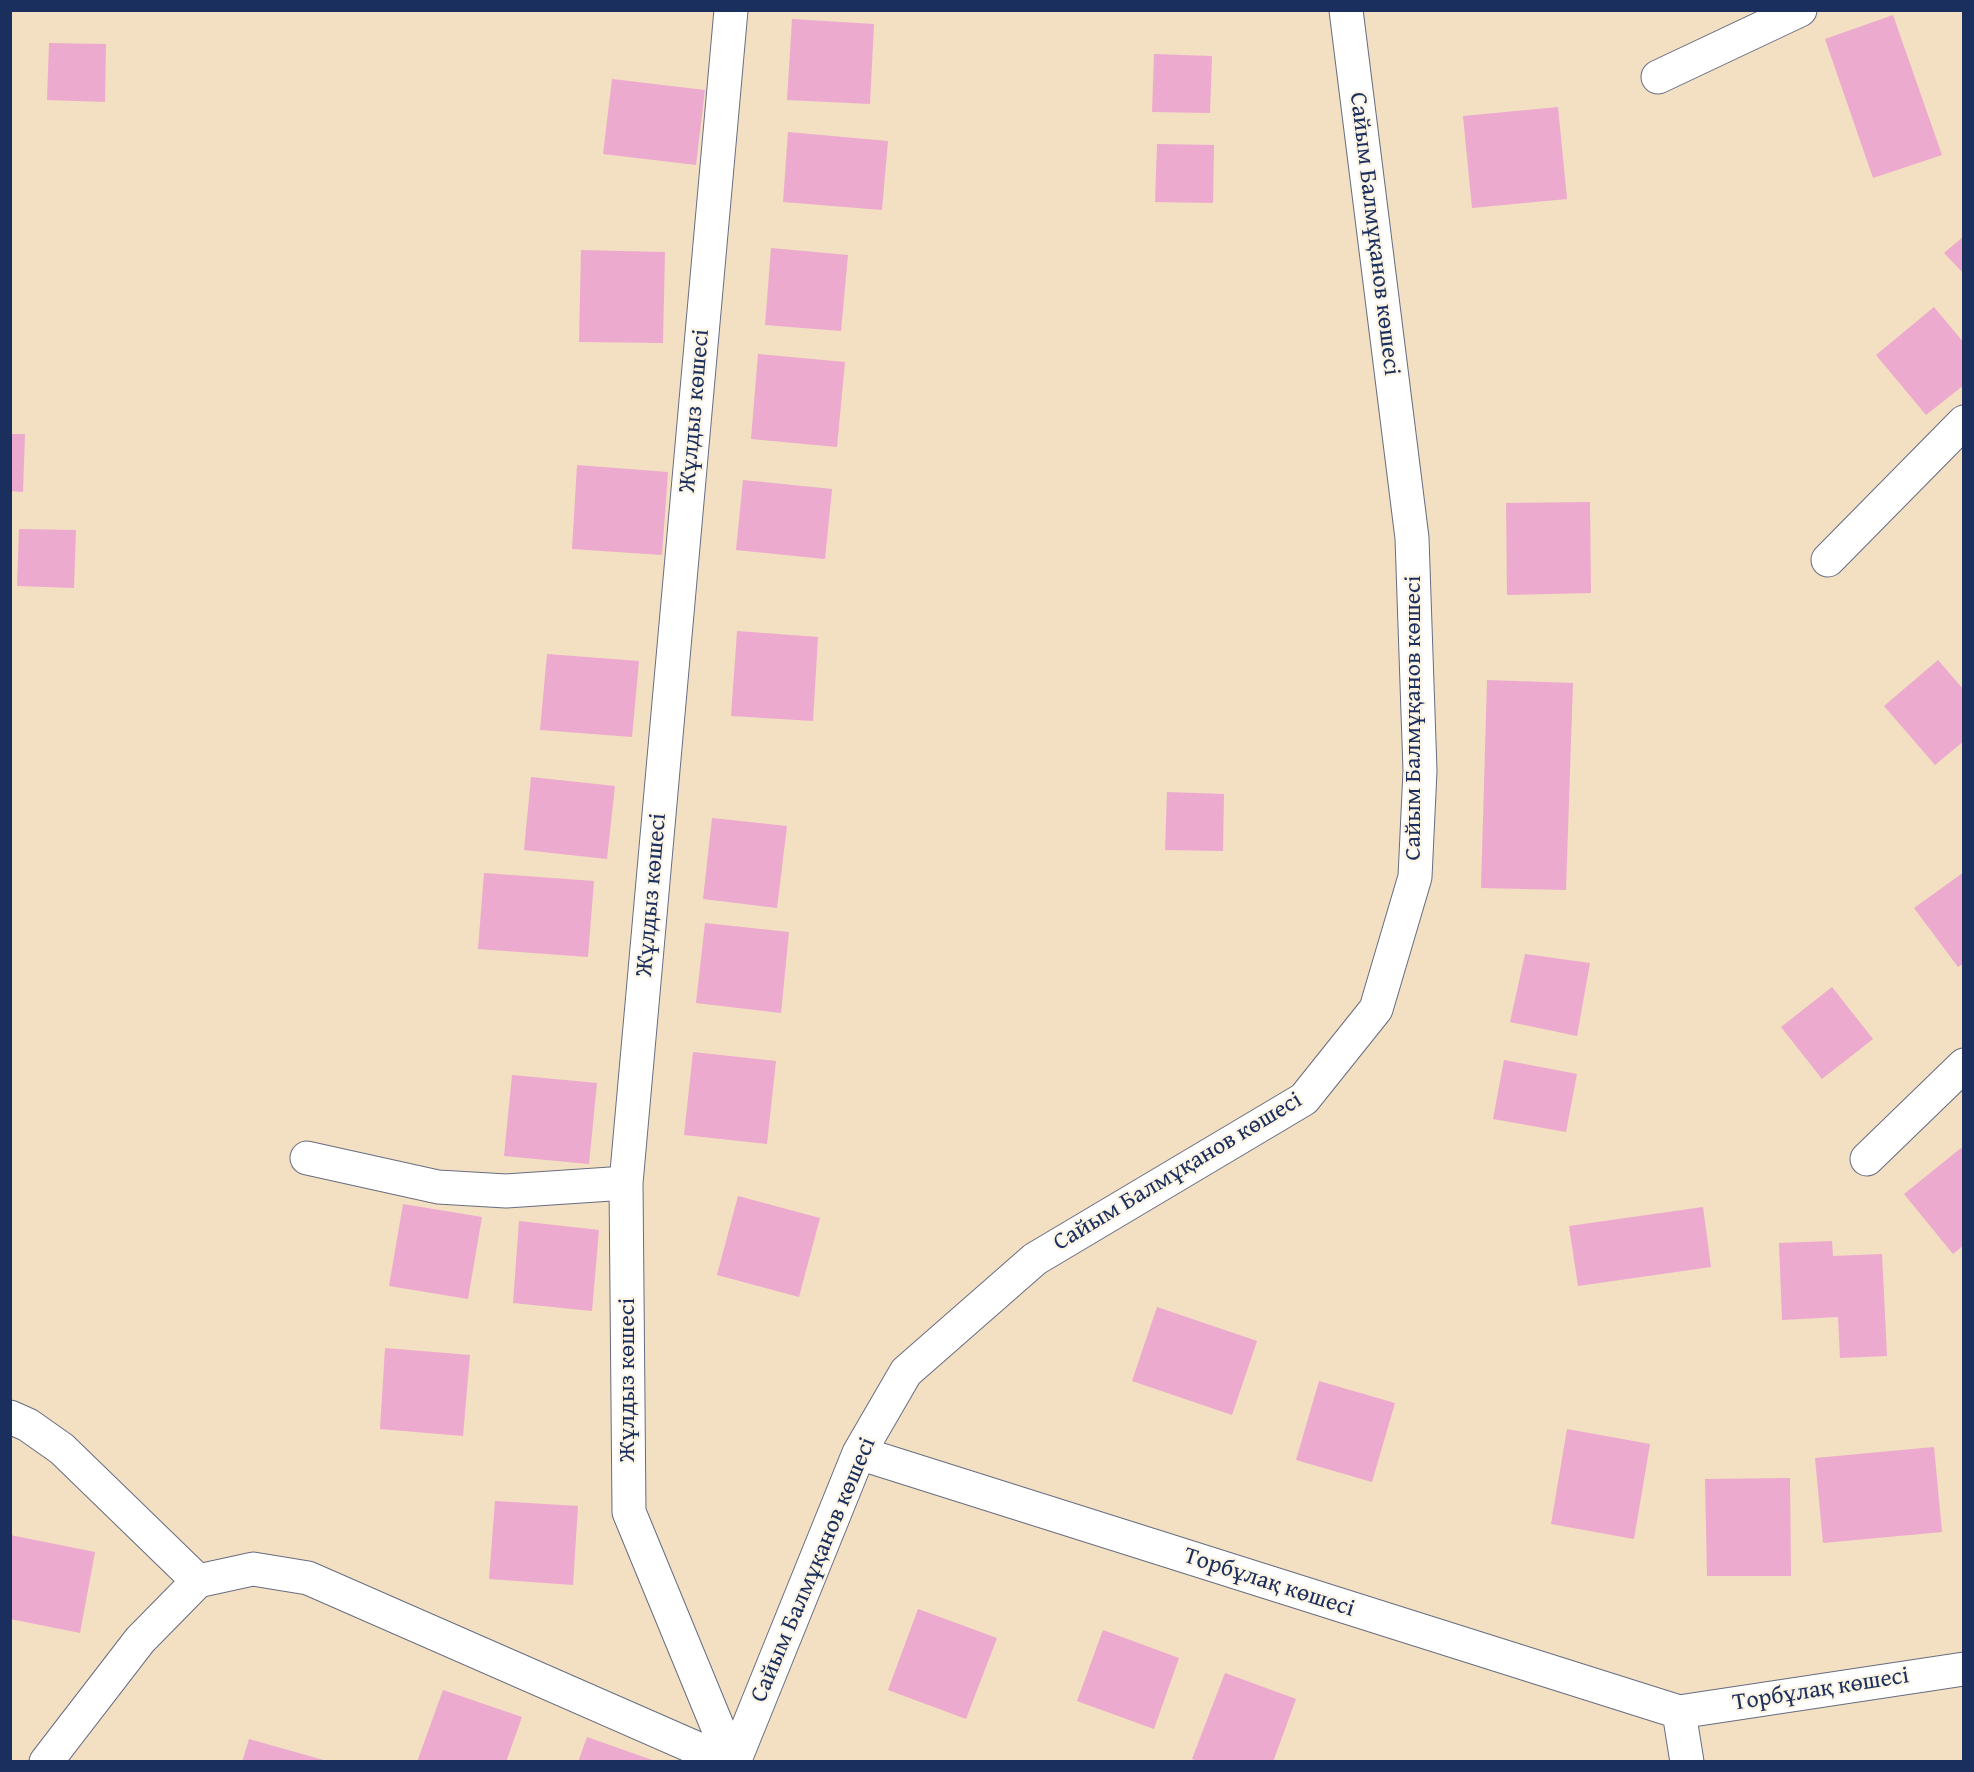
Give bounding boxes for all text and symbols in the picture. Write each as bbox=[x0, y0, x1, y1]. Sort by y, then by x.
street label: Сайым Балмұқанов көшесі bbox=[1342, 91, 1406, 377]
street label: Жұлдыз көшесі bbox=[673, 328, 717, 494]
street label: Сайым Балмұқанов көшесі bbox=[1400, 576, 1428, 860]
street label: Жұлдыз көшесі bbox=[630, 812, 674, 978]
street label: Сайым Балмұқанов көшесі bbox=[1048, 1086, 1308, 1258]
street label: Жұлдыз көшесі bbox=[614, 1298, 642, 1462]
street label: Сайым Балмұқанов көшесі bbox=[745, 1433, 883, 1707]
street label: Торбұлақ көшесі bbox=[1180, 1542, 1358, 1624]
street label: Торбұлақ көшесі bbox=[1731, 1662, 1911, 1718]

